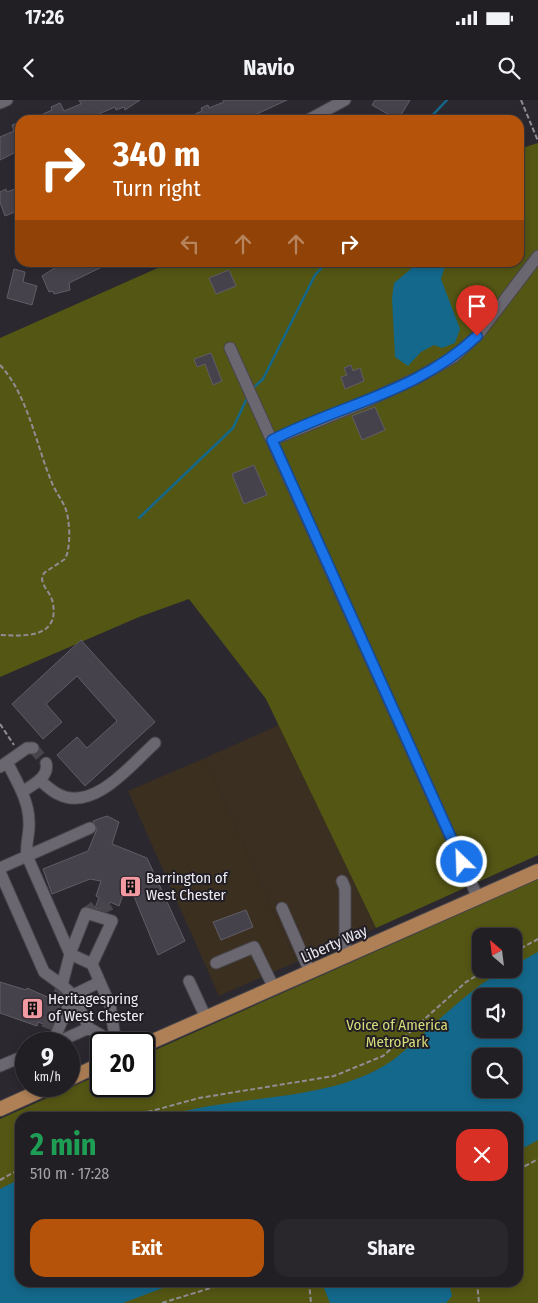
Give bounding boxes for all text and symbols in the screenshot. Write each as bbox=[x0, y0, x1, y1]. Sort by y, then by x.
text: 17:26 bbox=[25, 6, 64, 29]
icon: back bbox=[15, 54, 43, 82]
text: Navio bbox=[243, 54, 295, 81]
icon: search bbox=[495, 54, 523, 82]
text: 340 m bbox=[113, 133, 201, 175]
icon: right bbox=[30, 135, 95, 200]
text: Turn right bbox=[113, 175, 201, 202]
icon: left bbox=[176, 230, 204, 258]
icon: ahead bbox=[229, 230, 257, 258]
icon: ahead bbox=[282, 230, 310, 258]
icon: right bbox=[335, 230, 363, 258]
pin bbox=[456, 285, 498, 336]
icon: arrive bbox=[463, 292, 491, 320]
position arrow bbox=[435, 835, 487, 887]
place label: Barrington of West Chester bbox=[146, 869, 229, 904]
building icon: Barrington of West Chester bbox=[118, 875, 142, 899]
street label: Liberty Way bbox=[298, 921, 370, 967]
north arrow bbox=[472, 928, 522, 978]
map controls bbox=[472, 928, 522, 1098]
button: sound bbox=[472, 988, 522, 1038]
place label: Heritagespring of West Chester bbox=[48, 990, 145, 1025]
building icon: Heritagespring of West Chester bbox=[20, 996, 44, 1020]
park label: Voice of America MetroPark bbox=[346, 1016, 448, 1051]
speed limit sign: 20 bbox=[90, 1032, 155, 1097]
text: 9 bbox=[41, 1043, 54, 1073]
button: search bbox=[472, 1048, 522, 1098]
text: km/h bbox=[34, 1070, 61, 1084]
text: 2 min bbox=[30, 1127, 97, 1163]
button: close bbox=[456, 1129, 508, 1181]
text: 510 m · 17:28 bbox=[30, 1164, 109, 1183]
button: Exit bbox=[30, 1219, 264, 1277]
button: Share bbox=[274, 1219, 508, 1277]

